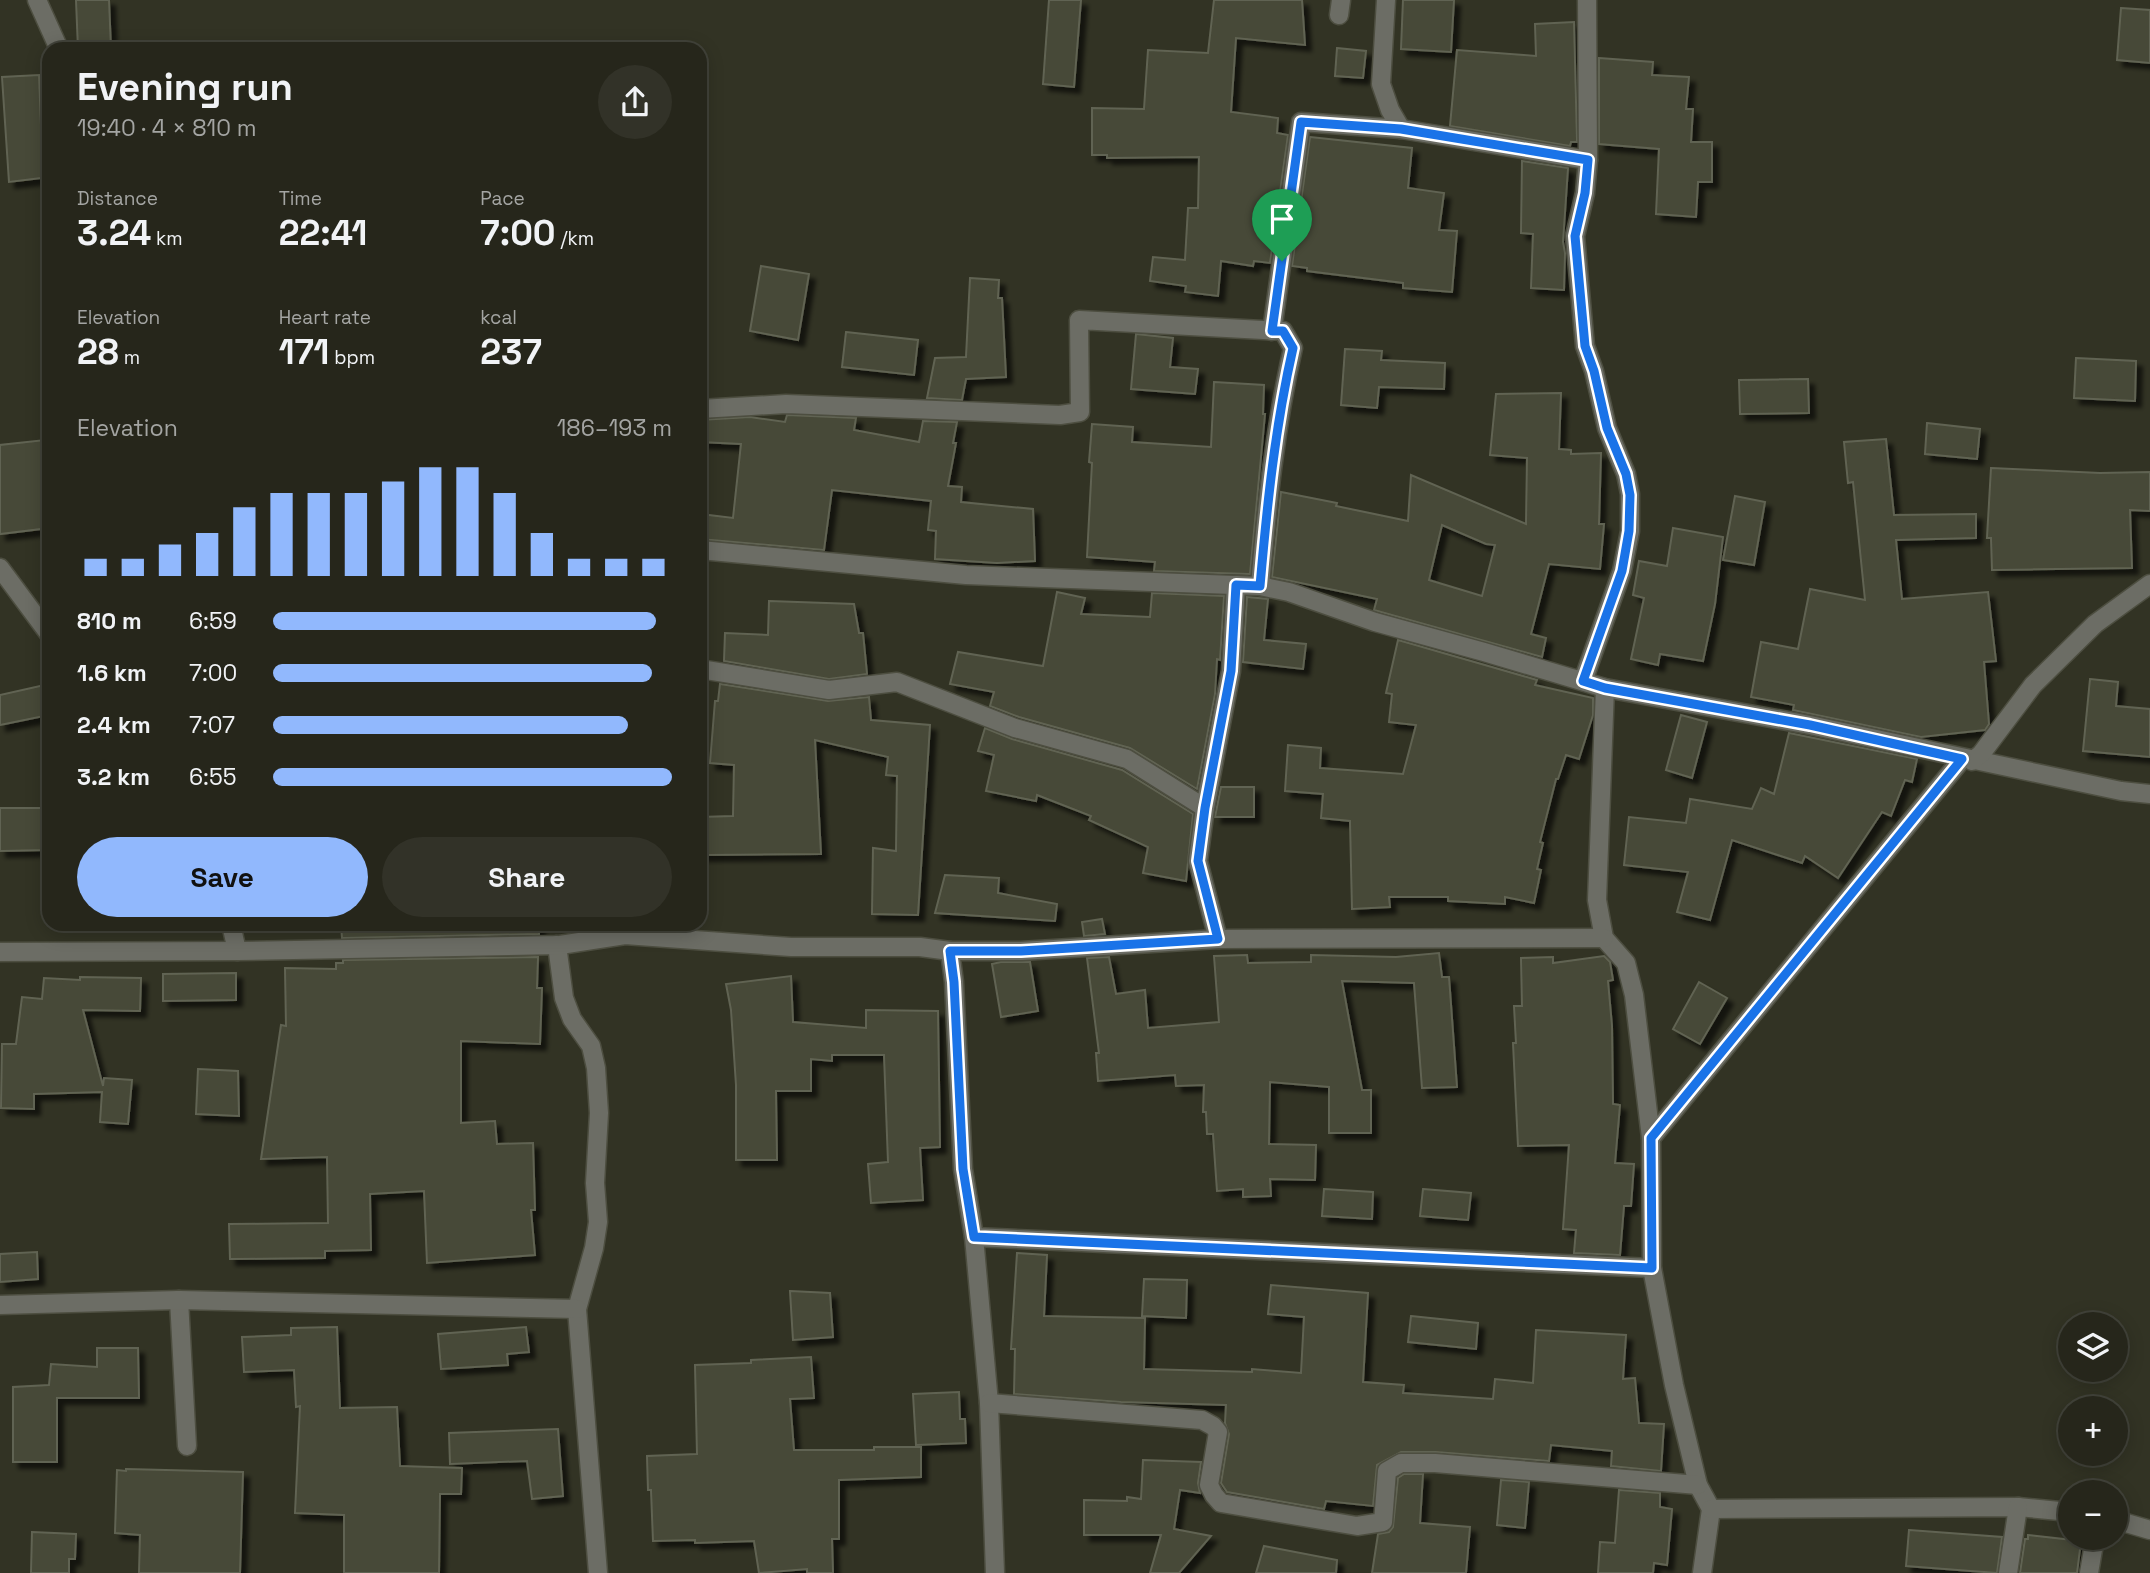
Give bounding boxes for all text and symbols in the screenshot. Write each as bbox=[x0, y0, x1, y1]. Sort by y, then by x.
text: Evening run bbox=[77, 63, 293, 111]
button: share bbox=[598, 65, 672, 139]
text: 19:40 · 4 × 810 m bbox=[77, 113, 257, 143]
text: Distance bbox=[77, 186, 158, 211]
text: Time bbox=[279, 186, 322, 211]
text: Pace bbox=[480, 186, 525, 211]
pin bbox=[1252, 189, 1312, 261]
icon: arrive bbox=[1263, 200, 1301, 238]
text: 3.24 bbox=[77, 211, 151, 255]
text: 22:41 bbox=[279, 211, 367, 255]
text: 7:00 bbox=[480, 211, 556, 255]
text: km bbox=[151, 226, 183, 251]
text: /km bbox=[556, 226, 594, 251]
text: Elevation bbox=[77, 305, 160, 330]
text: Heart rate bbox=[279, 305, 371, 330]
text: kcal bbox=[480, 305, 517, 330]
text: 28 bbox=[77, 330, 119, 374]
text: 171 bbox=[279, 330, 329, 374]
text: 237 bbox=[480, 330, 542, 374]
text: m bbox=[119, 345, 140, 370]
text: bpm bbox=[329, 345, 375, 370]
text: Elevation bbox=[77, 413, 178, 443]
text: 186–193 m bbox=[557, 413, 672, 443]
text: 810 m bbox=[77, 606, 142, 636]
text: 6:59 bbox=[189, 606, 237, 636]
text: 1.6 km bbox=[77, 658, 147, 688]
text: 7:00 bbox=[189, 658, 237, 688]
text: 2.4 km bbox=[77, 710, 151, 740]
text: 7:07 bbox=[189, 710, 235, 740]
text: 3.2 km bbox=[77, 762, 150, 792]
text: 6:55 bbox=[189, 762, 236, 792]
button: Save bbox=[77, 837, 368, 917]
button: Share bbox=[382, 837, 672, 917]
map controls bbox=[2058, 1312, 2128, 1550]
button: layers bbox=[2058, 1312, 2128, 1382]
button: + bbox=[2058, 1396, 2128, 1466]
button: − bbox=[2058, 1480, 2128, 1550]

